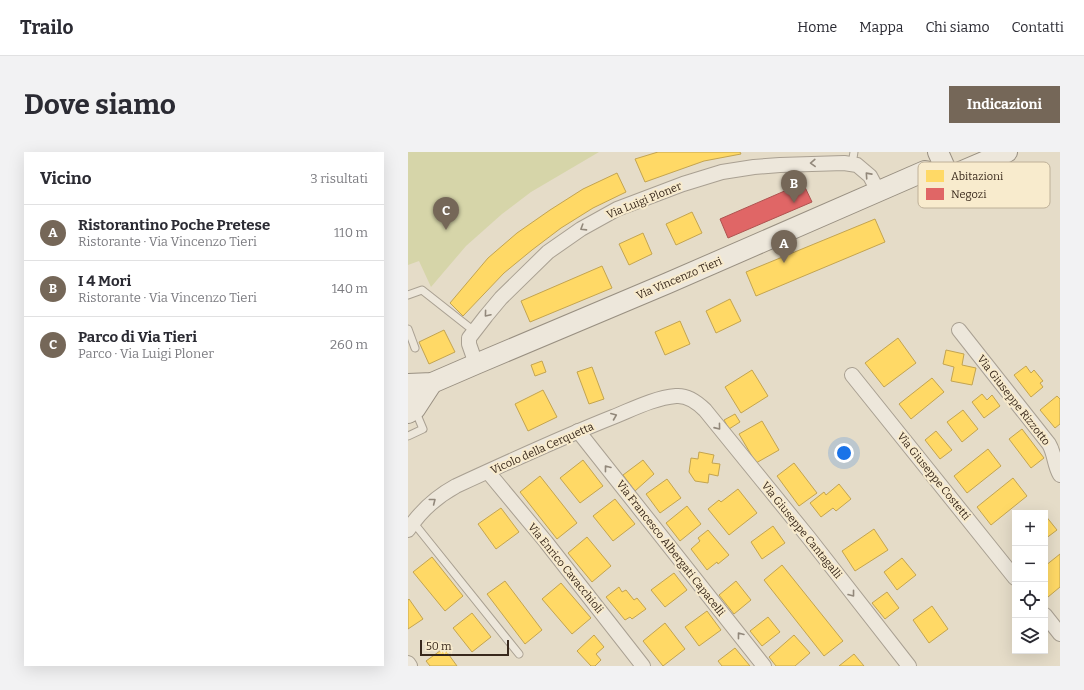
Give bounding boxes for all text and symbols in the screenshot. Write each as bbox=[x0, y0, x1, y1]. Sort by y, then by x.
text: Trailo bbox=[20, 16, 73, 39]
text: Home bbox=[797, 19, 837, 36]
text: Mappa bbox=[859, 19, 904, 36]
text: Chi siamo bbox=[926, 19, 990, 36]
text: Contatti bbox=[1012, 19, 1064, 36]
button: Indicazioni bbox=[949, 86, 1060, 123]
text: Dove siamo bbox=[24, 88, 176, 121]
one-way arrow bbox=[810, 159, 816, 168]
legend bbox=[918, 162, 1050, 208]
text: Vicino bbox=[40, 168, 92, 189]
pin: B bbox=[781, 170, 807, 203]
text: Abitazioni bbox=[951, 170, 1004, 183]
text: 3 risultati bbox=[310, 171, 368, 186]
one-way arrow bbox=[866, 172, 873, 179]
street label: Via Luigi Ploner bbox=[605, 179, 684, 221]
text: Negozi bbox=[951, 188, 987, 201]
pin: C bbox=[433, 197, 459, 230]
text: Ristorantino Poche Pretese bbox=[78, 216, 270, 234]
one-way arrow bbox=[580, 223, 587, 230]
text: A bbox=[48, 225, 58, 240]
text: 110 m bbox=[334, 225, 368, 240]
pin: A bbox=[771, 230, 797, 263]
text: Ristorante · Via Vincenzo Tieri bbox=[78, 234, 257, 249]
street label: Via Vincenzo Tieri bbox=[635, 254, 725, 302]
text: I 4 Mori bbox=[78, 272, 131, 290]
text: B bbox=[49, 281, 57, 296]
text: 140 m bbox=[332, 281, 368, 296]
text: Ristorante · Via Vincenzo Tieri bbox=[78, 290, 257, 305]
one-way arrow bbox=[485, 310, 492, 317]
text: Parco di Via Tieri bbox=[78, 328, 197, 346]
text: C bbox=[49, 337, 57, 352]
text: 260 m bbox=[330, 337, 368, 352]
text: Parco · Via Luigi Ploner bbox=[78, 346, 214, 361]
street label: Via Giuseppe Rizzotto bbox=[974, 353, 1053, 448]
one-way arrow bbox=[611, 413, 618, 421]
street label: Vicolo della Cerquetta bbox=[489, 420, 596, 477]
one-way arrow bbox=[714, 422, 721, 429]
street label: Via Giuseppe Costetti bbox=[894, 430, 973, 523]
your location bbox=[834, 443, 854, 463]
one-way arrow bbox=[605, 465, 612, 472]
street label: Via Francesco Albergati Capacelli bbox=[614, 478, 728, 619]
street label: Via Giuseppe Cantagalli bbox=[759, 479, 845, 582]
one-way arrow bbox=[429, 498, 436, 505]
map controls bbox=[1012, 510, 1048, 654]
button: + bbox=[1012, 510, 1048, 546]
street label: Via Enrico Cavacchioli bbox=[525, 521, 606, 617]
button: − bbox=[1012, 546, 1048, 582]
button: locate bbox=[1012, 582, 1048, 618]
one-way arrow bbox=[848, 589, 855, 596]
button: layers bbox=[1012, 618, 1048, 654]
one-way arrow bbox=[738, 633, 745, 640]
scale bar bbox=[420, 638, 509, 657]
text: 50 m bbox=[426, 640, 452, 653]

